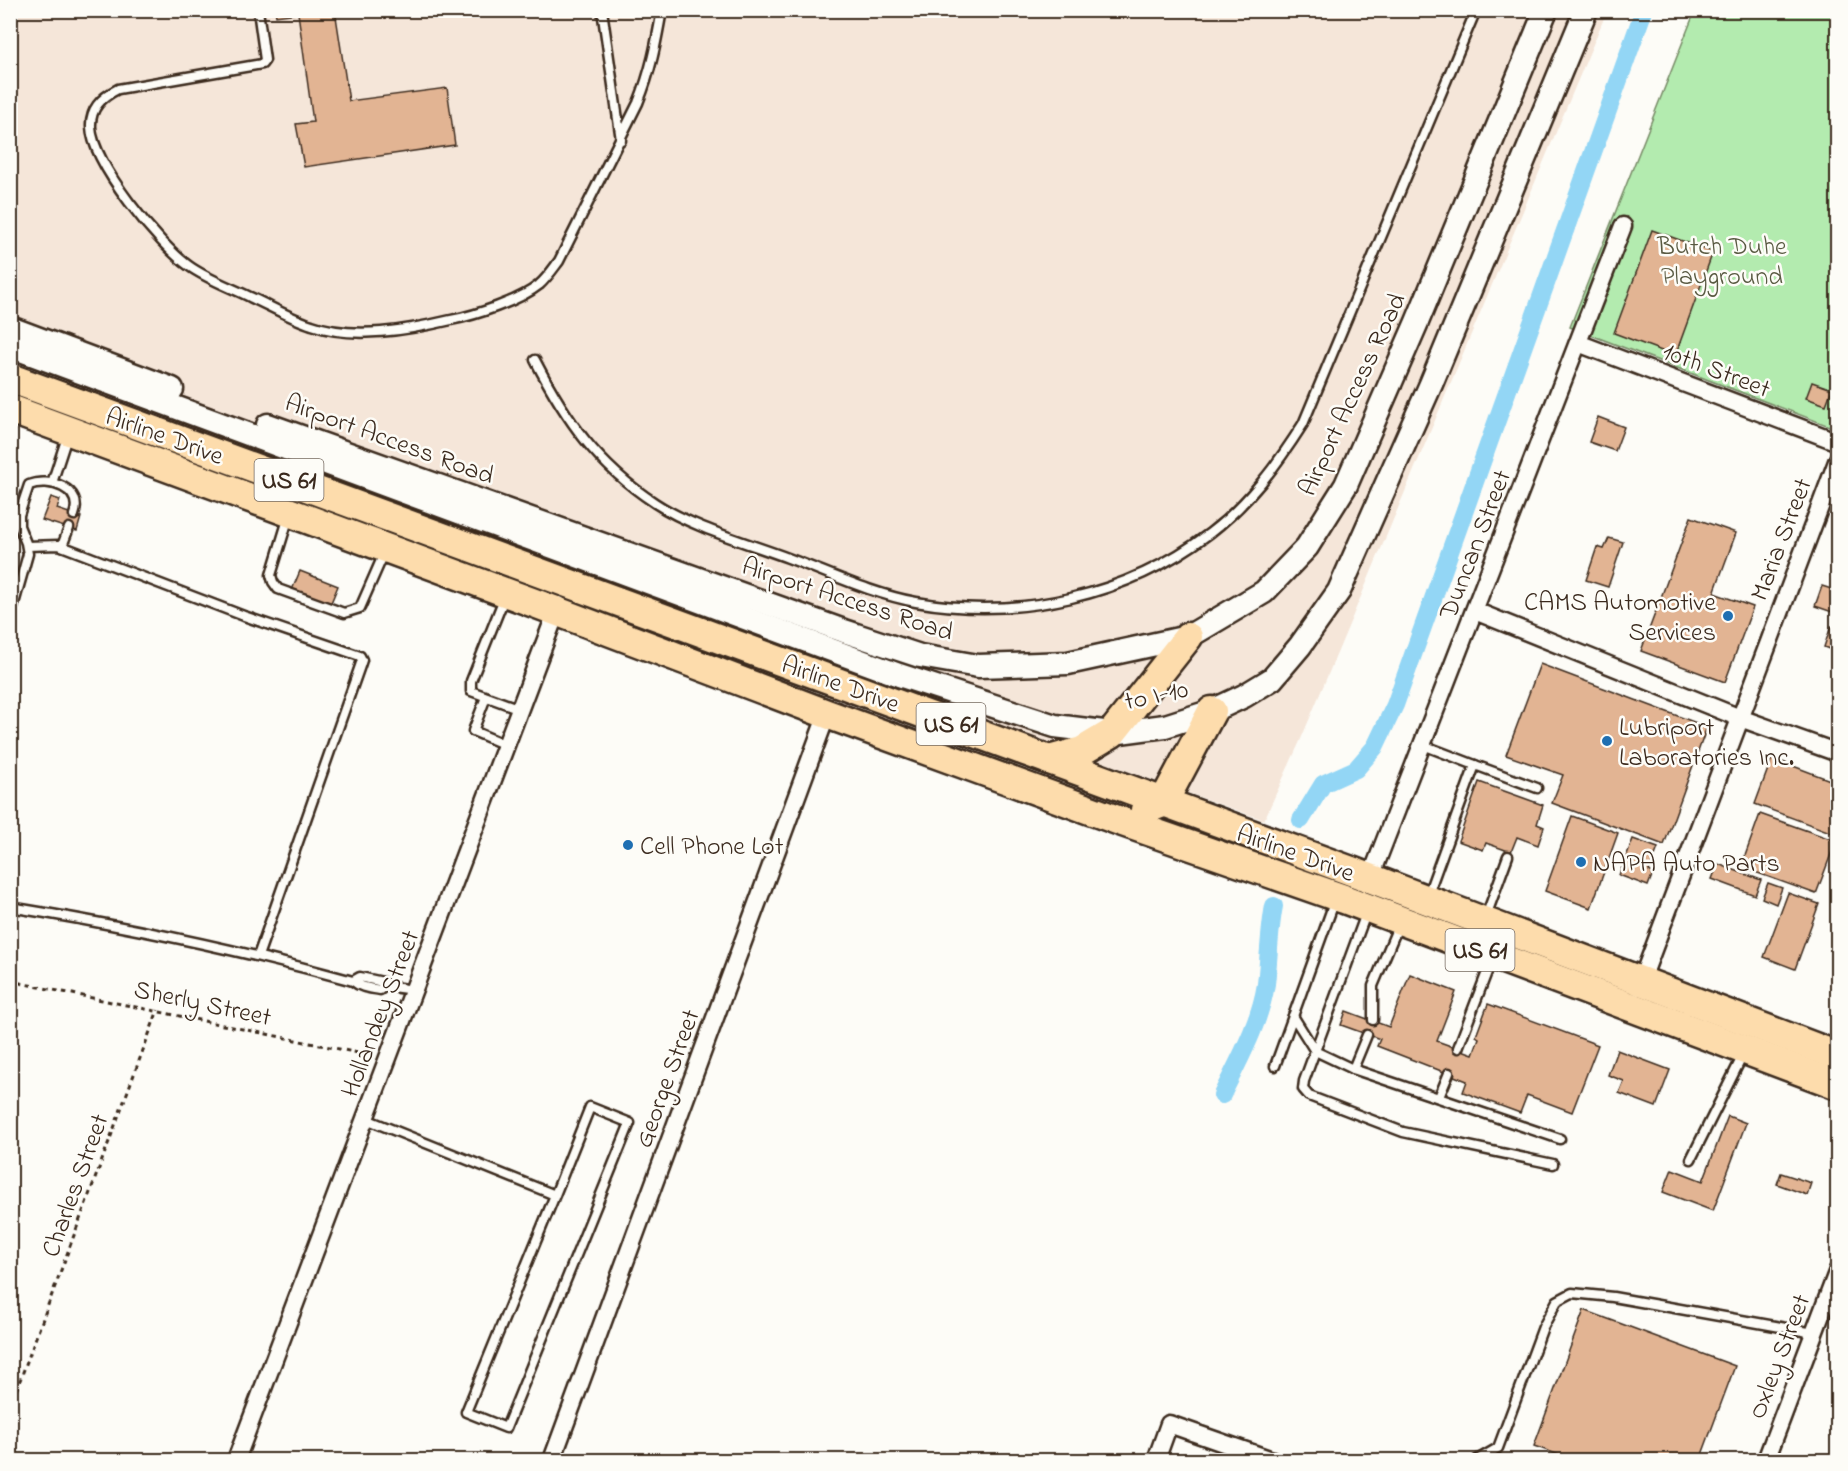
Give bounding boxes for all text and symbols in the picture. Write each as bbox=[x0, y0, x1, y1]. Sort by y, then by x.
park label: Butch Duhe Playground bbox=[1656, 229, 1787, 297]
street label: Airport Access Road bbox=[1290, 287, 1418, 503]
street label: 10th Street bbox=[1657, 334, 1776, 410]
street label: Airport Access Road bbox=[279, 385, 499, 496]
street label: Airline Drive bbox=[100, 399, 229, 477]
road number: US 61 bbox=[254, 459, 324, 501]
street label: Duncan Street bbox=[1431, 465, 1523, 626]
street label: Maria Street bbox=[1742, 473, 1824, 607]
street label: Airport Access Road bbox=[737, 549, 958, 653]
place label: CAMS Automotive Services bbox=[1524, 585, 1716, 653]
marker: CAMS Automotive Services bbox=[1721, 609, 1735, 623]
street label: Airline Drive bbox=[776, 647, 905, 725]
street label: to I-10 bbox=[1121, 672, 1192, 722]
road number: US 61 bbox=[916, 703, 986, 745]
place label: Lubriport Laboratories Inc. bbox=[1619, 710, 1794, 778]
marker: Lubriport Laboratories Inc. bbox=[1600, 734, 1614, 748]
street label: Airline Drive bbox=[1231, 816, 1360, 894]
place label: Cell Phone Lot bbox=[640, 829, 784, 867]
marker: Cell Phone Lot bbox=[621, 838, 635, 852]
place label: NAPA Auto Parts bbox=[1593, 846, 1780, 884]
marker: NAPA Auto Parts bbox=[1574, 855, 1588, 869]
street label: Hollandey Street bbox=[332, 925, 431, 1103]
road number: US 61 bbox=[1446, 929, 1514, 971]
street label: Sherly Street bbox=[130, 972, 275, 1038]
street label: George Street bbox=[626, 1004, 712, 1154]
street label: Charles Street bbox=[33, 1109, 120, 1263]
street label: Oxley Street bbox=[1740, 1289, 1822, 1425]

